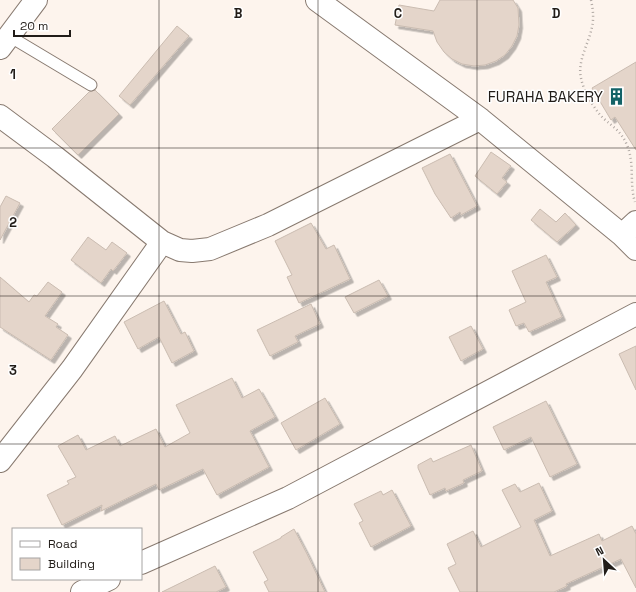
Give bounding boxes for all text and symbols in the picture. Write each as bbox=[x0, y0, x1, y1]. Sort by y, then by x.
text: B bbox=[234, 5, 243, 22]
text: C bbox=[394, 5, 402, 22]
text: D bbox=[552, 5, 561, 22]
scale bar bbox=[14, 12, 70, 38]
text: 20 m bbox=[20, 18, 48, 34]
text: 1 bbox=[10, 66, 16, 83]
place label: FURAHA BAKERY bbox=[488, 87, 603, 106]
building icon: FURAHA BAKERY bbox=[606, 87, 626, 107]
text: 2 bbox=[9, 214, 17, 231]
text: 3 bbox=[9, 362, 17, 379]
legend bbox=[12, 528, 142, 580]
text: Road bbox=[48, 536, 77, 552]
north arrow bbox=[584, 540, 624, 580]
text: N bbox=[593, 543, 606, 559]
text: Building bbox=[48, 556, 95, 572]

